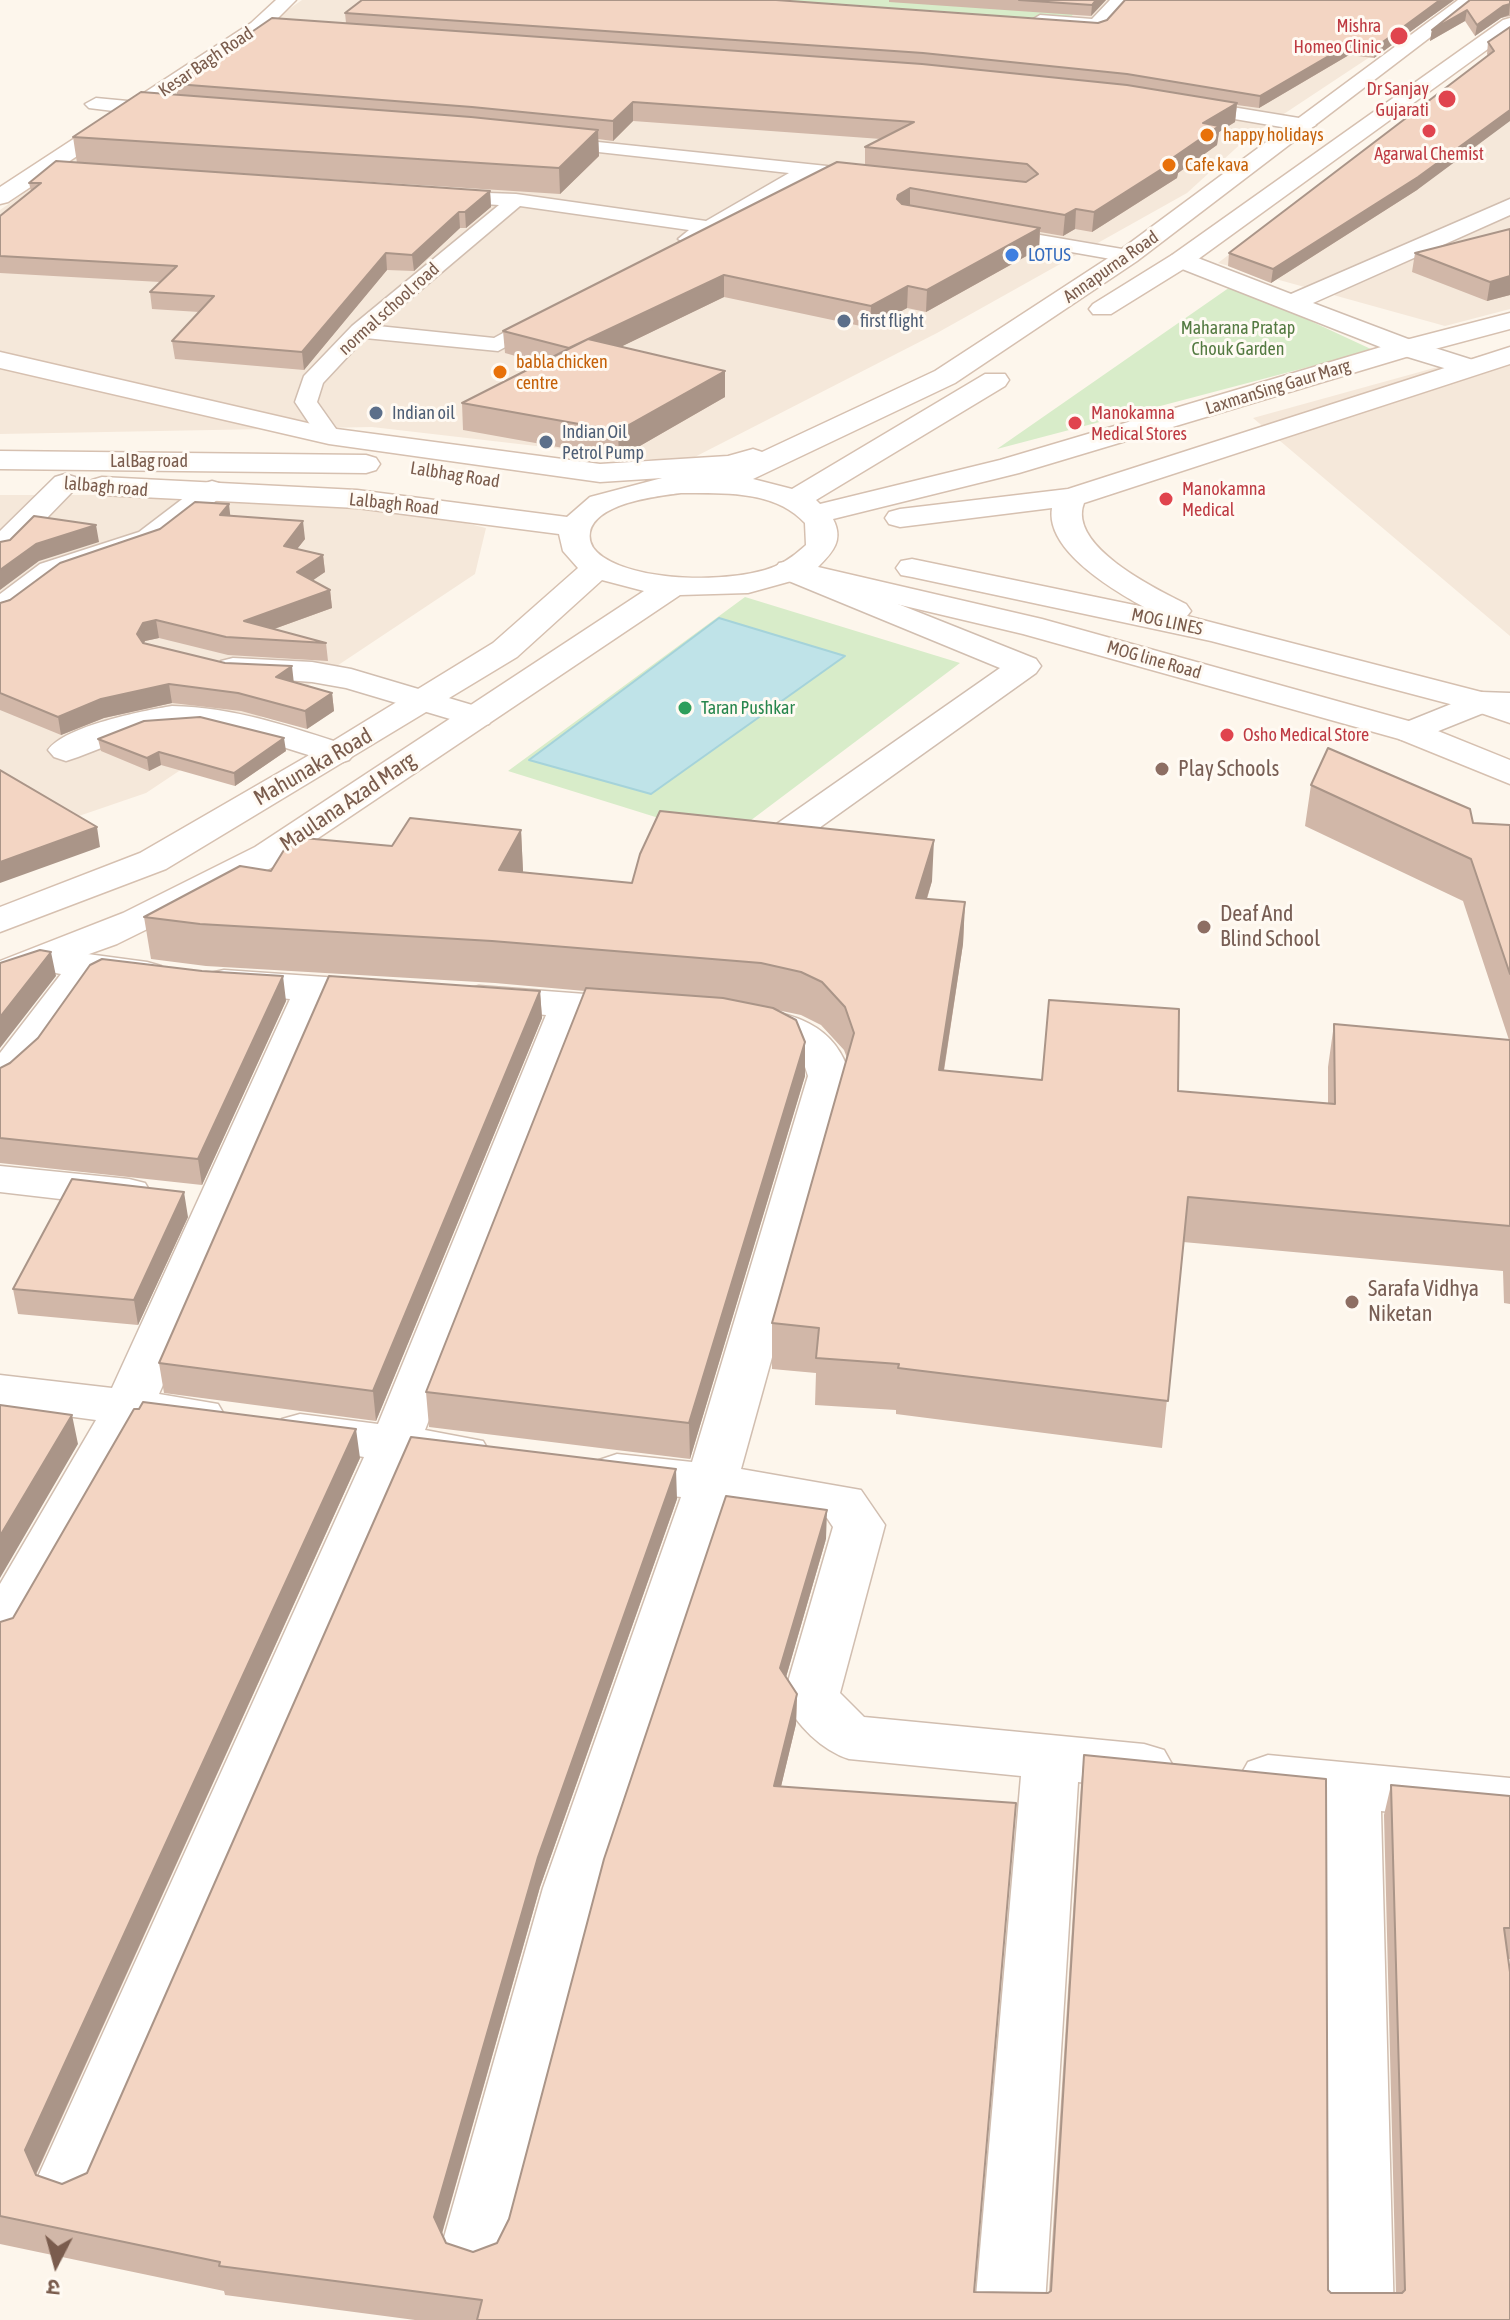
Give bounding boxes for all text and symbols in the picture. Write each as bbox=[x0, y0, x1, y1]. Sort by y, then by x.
place label: Mishra Homeo Clinic bbox=[1294, 15, 1381, 58]
street label: Kesar Bagh Road bbox=[155, 22, 257, 102]
marker: Mishra Homeo Clinic bbox=[1388, 25, 1410, 47]
place label: Dr Sanjay Gujarati bbox=[1367, 78, 1429, 120]
marker: Dr Sanjay Gujarati bbox=[1436, 88, 1458, 110]
marker: Agarwal Chemist bbox=[1420, 122, 1438, 140]
place label: happy holidays bbox=[1223, 124, 1324, 146]
marker: happy holidays bbox=[1198, 126, 1216, 144]
place label: Agarwal Chemist bbox=[1374, 143, 1484, 165]
place label: Cafe kava bbox=[1185, 154, 1249, 176]
marker: Cafe kava bbox=[1160, 156, 1178, 174]
street label: Annapurna Road bbox=[1059, 226, 1163, 308]
place label: LOTUS bbox=[1028, 244, 1071, 266]
marker: LOTUS bbox=[1003, 246, 1021, 264]
street label: normal school road bbox=[334, 258, 444, 360]
place label: first flight bbox=[860, 310, 924, 332]
marker: first flight bbox=[835, 312, 853, 330]
park label: Maharana Pratap Chouk Garden bbox=[1181, 317, 1295, 360]
place label: babla chicken centre bbox=[516, 351, 608, 394]
street label: LaxmanSing Gaur Marg bbox=[1203, 355, 1353, 419]
marker: babla chicken centre bbox=[491, 363, 509, 381]
place label: Indian oil bbox=[392, 402, 455, 424]
place label: Manokamna Medical Stores bbox=[1091, 402, 1187, 444]
marker: Indian oil bbox=[367, 404, 385, 422]
marker: Manokamna Medical Stores bbox=[1066, 414, 1084, 432]
place label: Indian Oil Petrol Pump bbox=[562, 421, 644, 464]
marker: Indian Oil Petrol Pump bbox=[537, 433, 555, 451]
street label: LalBag road bbox=[110, 450, 188, 472]
street label: Lalbhag Road bbox=[409, 457, 501, 493]
street label: lalbagh road bbox=[63, 473, 149, 501]
place label: Manokamna Medical bbox=[1182, 478, 1266, 520]
street label: Lalbagh Road bbox=[348, 489, 440, 519]
marker: Manokamna Medical bbox=[1157, 490, 1175, 508]
street label: MOG LINES bbox=[1130, 604, 1204, 640]
street label: MOG line Road bbox=[1104, 636, 1204, 684]
place label: Taran Pushkar bbox=[701, 697, 795, 719]
marker: Taran Pushkar bbox=[676, 699, 694, 717]
street label: Mahunaka Road bbox=[249, 723, 377, 811]
place label: Osho Medical Store bbox=[1243, 724, 1369, 746]
marker: Osho Medical Store bbox=[1218, 726, 1236, 744]
street label: Maulana Azad Marg bbox=[275, 747, 421, 857]
place label: Play Schools bbox=[1178, 756, 1279, 782]
marker: Play Schools bbox=[1153, 760, 1171, 778]
place label: Deaf And Blind School bbox=[1220, 901, 1320, 952]
marker: Deaf And Blind School bbox=[1195, 918, 1213, 936]
place label: Sarafa Vidhya Niketan bbox=[1368, 1276, 1479, 1328]
marker: Sarafa Vidhya Niketan bbox=[1343, 1293, 1361, 1311]
north arrow bbox=[16, 2224, 96, 2304]
text: उ bbox=[46, 2274, 61, 2301]

